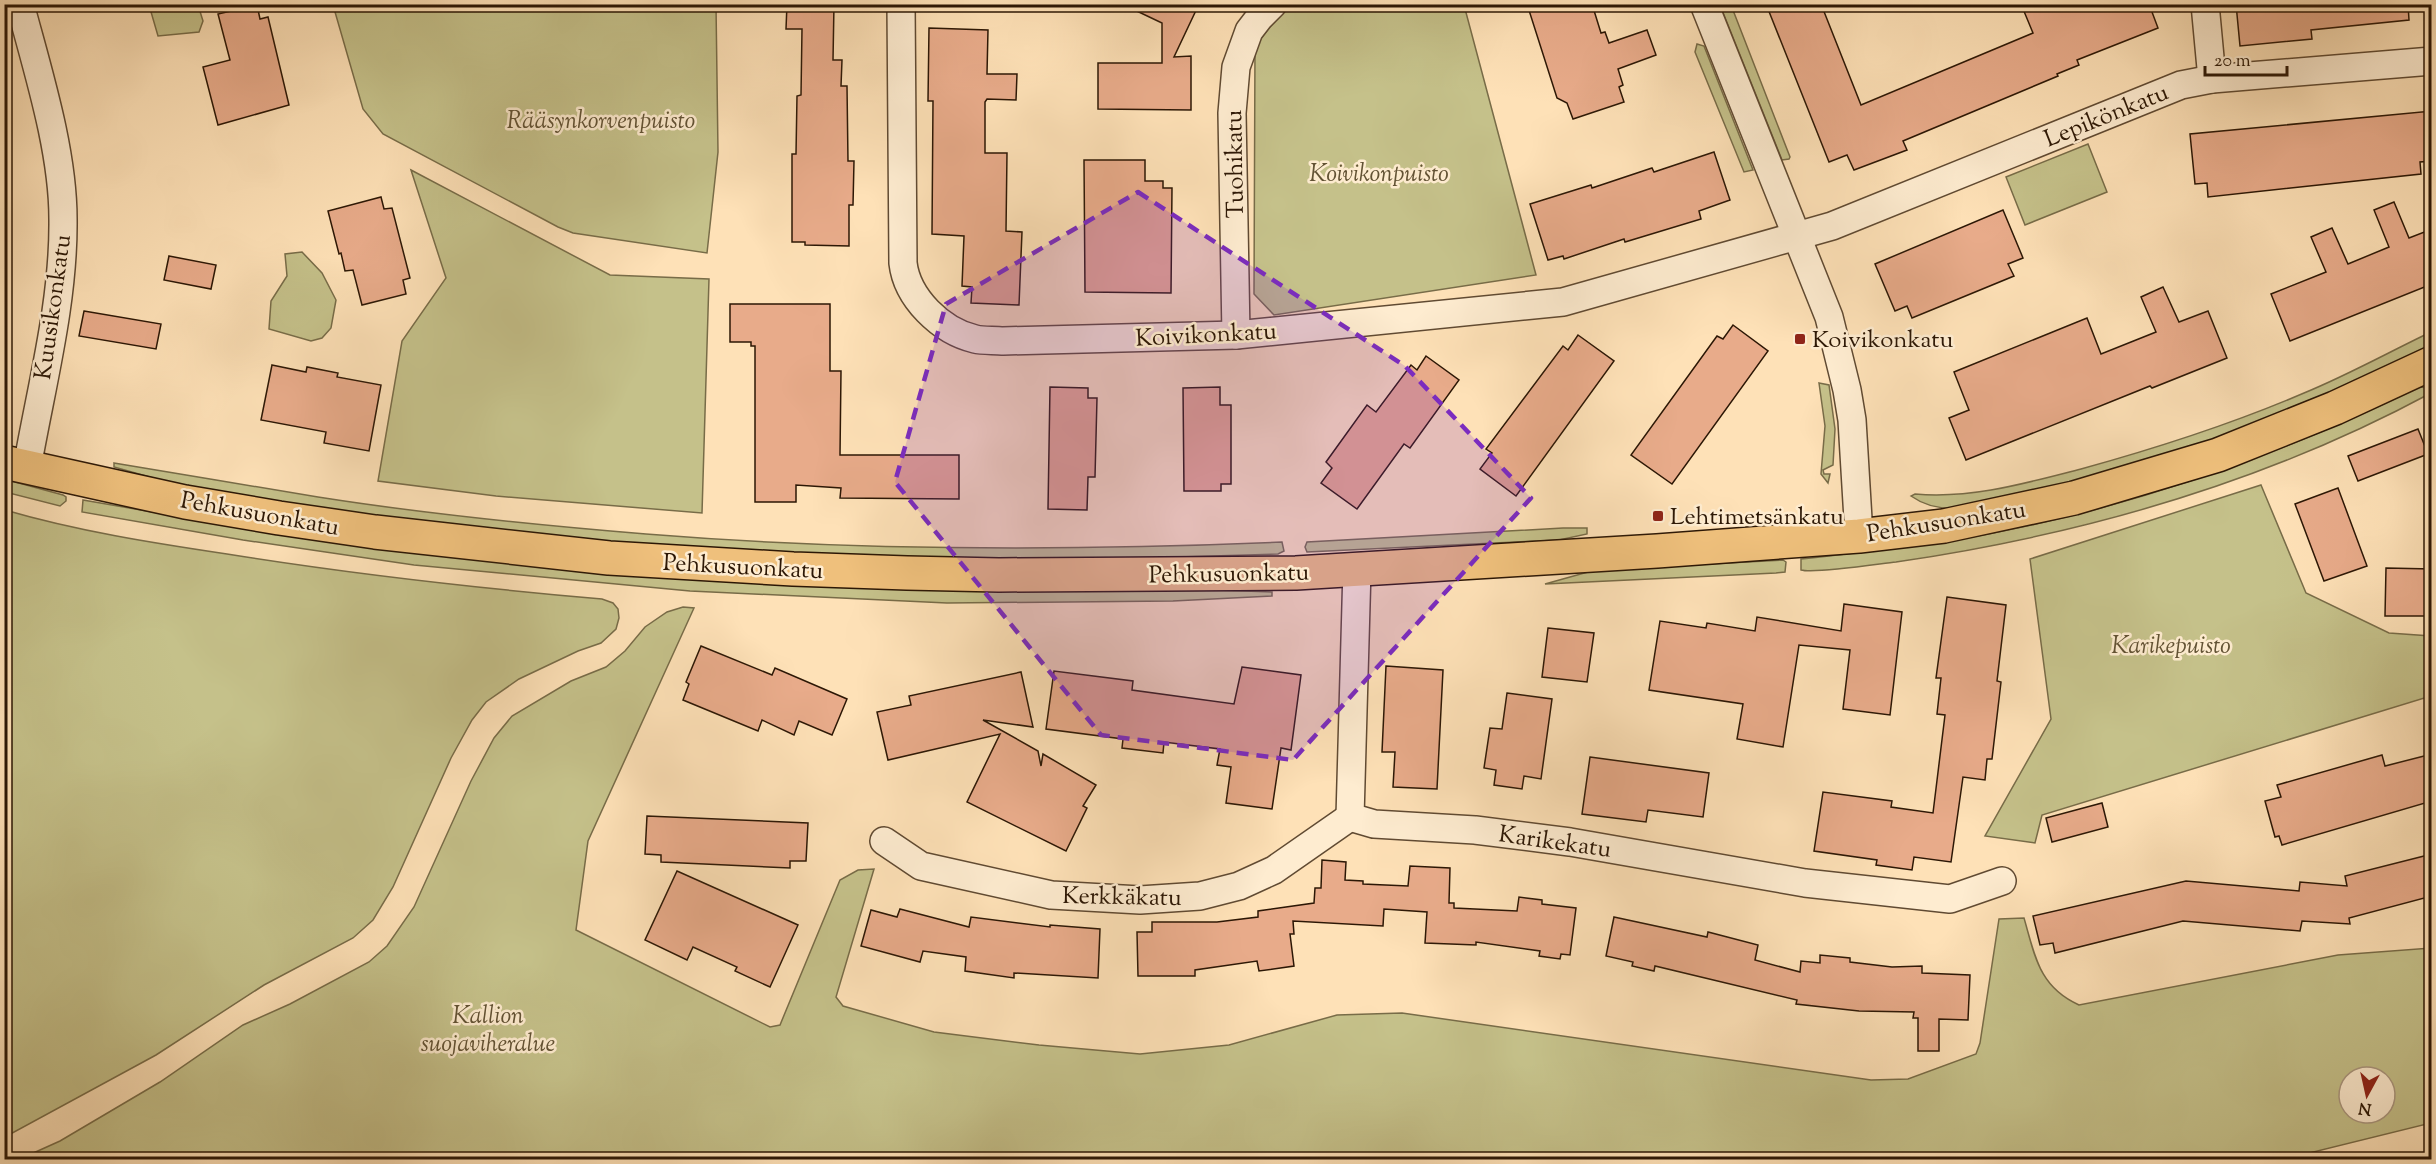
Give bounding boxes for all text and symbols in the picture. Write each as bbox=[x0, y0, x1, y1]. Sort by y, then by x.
scale bar bbox=[2205, 39, 2288, 77]
text: 20 m bbox=[2214, 49, 2251, 75]
street label: Lepikönkatu bbox=[2039, 76, 2174, 157]
park label: Rääsynkorvenpuisto bbox=[507, 105, 695, 139]
street label: Tuohikatu bbox=[1218, 109, 1254, 218]
park label: Koivikonpuisto bbox=[1309, 158, 1449, 192]
street label: Kuusikonkatu bbox=[27, 232, 81, 382]
street label: Koivikonkatu bbox=[1135, 315, 1278, 357]
place label: Koivikonkatu bbox=[1812, 324, 1954, 358]
marker: Koivikonkatu bbox=[1793, 332, 1807, 346]
street label: Pehkusuonkatu bbox=[178, 484, 342, 546]
street label: Pehkusuonkatu bbox=[1864, 494, 2028, 552]
place label: Lehtimetsänkatu bbox=[1670, 501, 1844, 535]
marker: Lehtimetsänkatu bbox=[1651, 509, 1665, 523]
street label: Pehkusuonkatu bbox=[662, 547, 824, 589]
street label: Pehkusuonkatu bbox=[1148, 557, 1310, 593]
park label: Karikepuisto bbox=[2111, 630, 2231, 664]
street label: Karikekatu bbox=[1496, 818, 1613, 868]
street label: Kerkkäkatu bbox=[1062, 880, 1182, 916]
park label: Kallion suojaviheralue bbox=[421, 1000, 555, 1062]
north arrow bbox=[2337, 1065, 2397, 1125]
text: N bbox=[2357, 1095, 2373, 1120]

